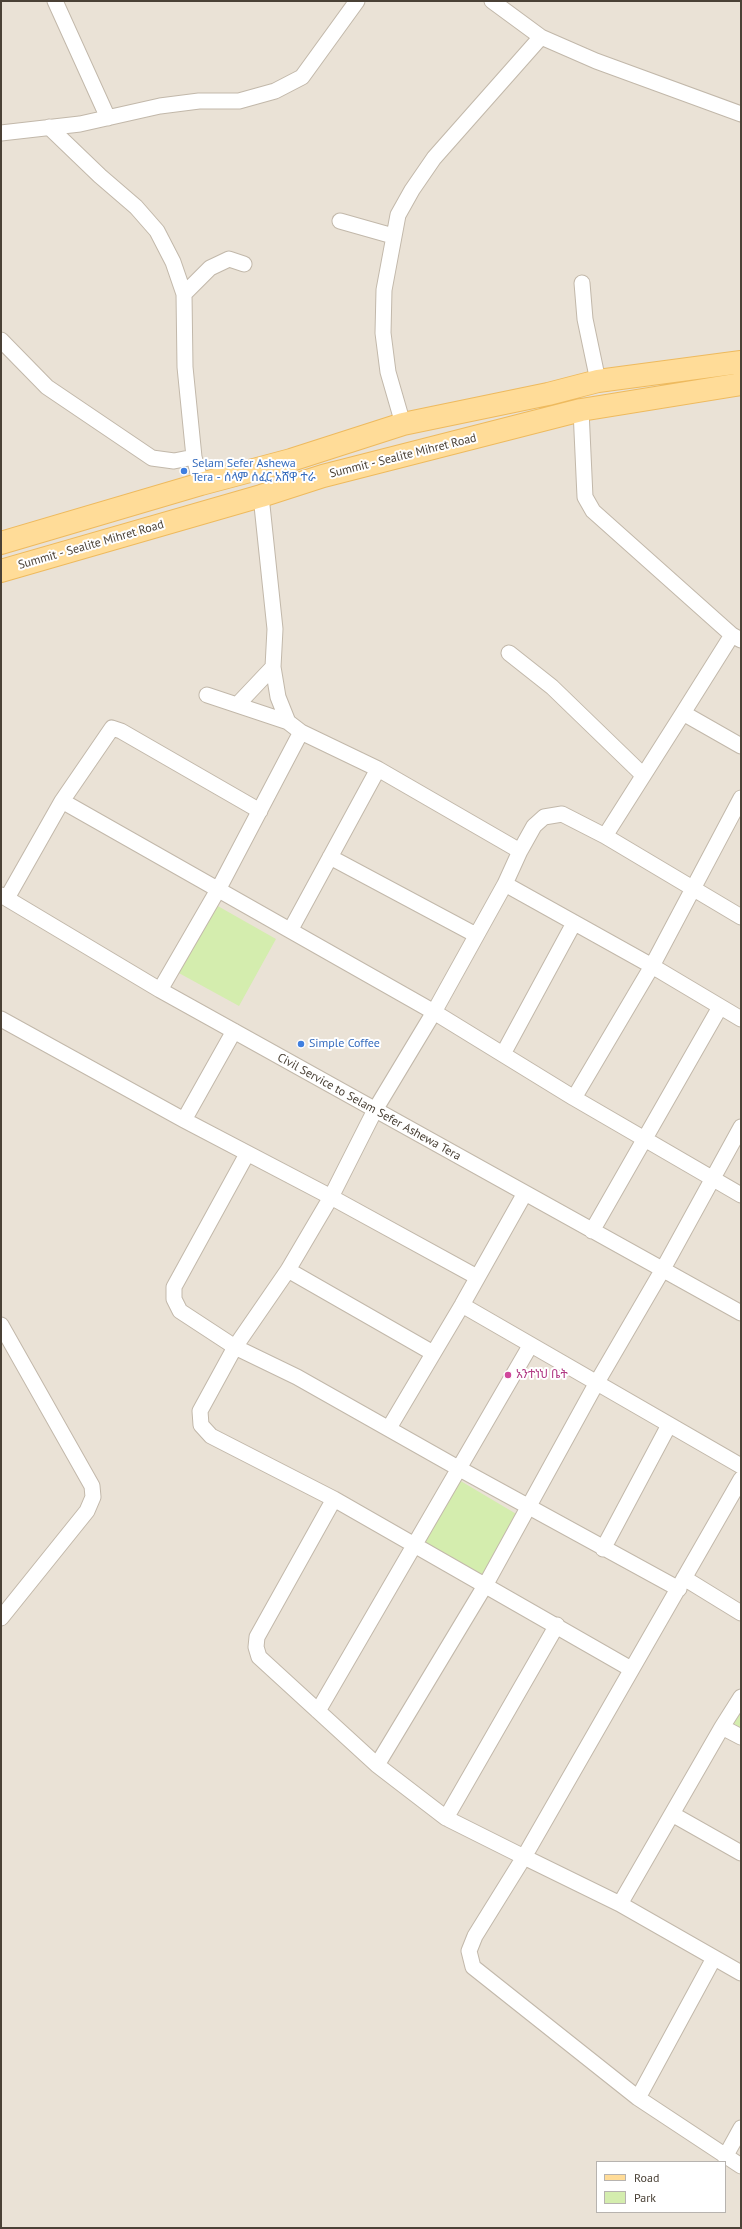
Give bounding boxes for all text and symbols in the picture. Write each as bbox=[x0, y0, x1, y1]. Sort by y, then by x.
street label: Summit - Sealite Mihret Road bbox=[328, 431, 478, 481]
place label: Selam Sefer Ashewa Tera - ሰላም ሰፈር አሸዋ ተራ bbox=[192, 457, 316, 485]
marker: Selam Sefer Ashewa Tera - ሰላም ሰፈር አሸዋ ተራ bbox=[179, 466, 189, 476]
street label: Summit - Sealite Mihret Road bbox=[17, 517, 165, 573]
place label: Simple Coffee bbox=[309, 1037, 380, 1051]
marker: Simple Coffee bbox=[296, 1039, 306, 1049]
street label: Civil Service to Selam Sefer Ashewa Tera bbox=[275, 1050, 463, 1164]
place label: አንተነህ ቤት bbox=[516, 1368, 568, 1382]
marker: አንተነህ ቤት bbox=[503, 1370, 513, 1380]
legend bbox=[596, 2161, 726, 2213]
text: Road bbox=[634, 2170, 659, 2185]
text: Park bbox=[634, 2190, 656, 2205]

